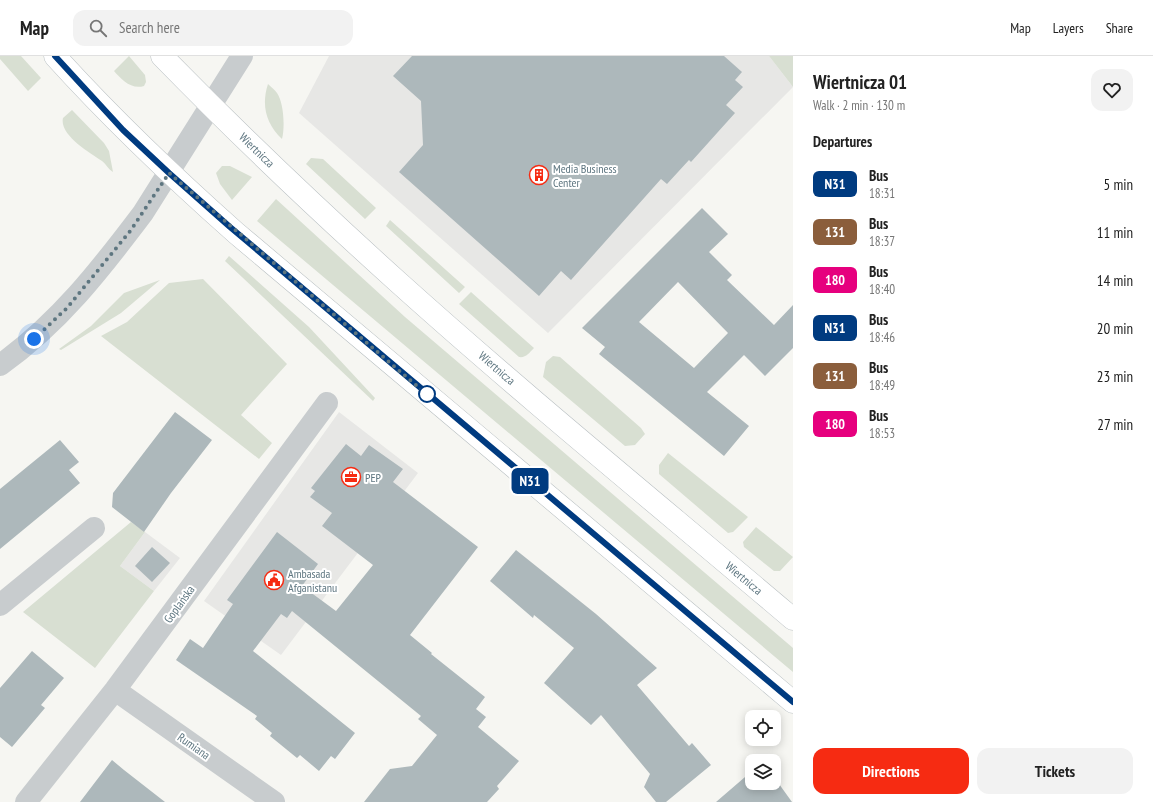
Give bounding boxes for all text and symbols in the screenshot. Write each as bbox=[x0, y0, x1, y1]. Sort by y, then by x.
search box bbox=[73, 10, 353, 46]
text: Map bbox=[20, 16, 49, 40]
icon: search bbox=[87, 17, 109, 39]
text: Search here bbox=[119, 18, 180, 37]
text: Map bbox=[1010, 19, 1031, 37]
text: Layers bbox=[1053, 19, 1084, 37]
text: Share bbox=[1106, 19, 1133, 37]
button: heart bbox=[1091, 69, 1133, 111]
text: Wiertnicza 01 bbox=[813, 70, 907, 94]
text: Walk · 2 min · 130 m bbox=[813, 97, 905, 114]
street label: Wiertnicza bbox=[236, 129, 278, 171]
text: Departures bbox=[813, 132, 872, 151]
place label: Media Business Center bbox=[553, 161, 617, 190]
building icon: Media Business Center bbox=[528, 164, 550, 186]
text: Bus bbox=[869, 166, 888, 185]
text: N31 bbox=[825, 175, 845, 193]
text: 5 min bbox=[1103, 175, 1133, 194]
text: 18:31 bbox=[869, 185, 895, 202]
text: Bus bbox=[869, 214, 888, 233]
text: 131 bbox=[825, 223, 845, 241]
text: 11 min bbox=[1097, 223, 1133, 242]
text: 18:37 bbox=[869, 233, 895, 250]
text: Bus bbox=[869, 262, 888, 281]
text: 180 bbox=[825, 271, 845, 289]
text: 14 min bbox=[1097, 271, 1133, 290]
text: 18:40 bbox=[869, 281, 895, 298]
text: Bus bbox=[869, 310, 888, 329]
text: N31 bbox=[825, 319, 845, 337]
text: 20 min bbox=[1097, 319, 1133, 338]
your location bbox=[24, 329, 44, 349]
text: 18:46 bbox=[869, 329, 895, 346]
street label: Wiertnicza bbox=[476, 348, 519, 388]
text: Bus bbox=[869, 358, 888, 377]
text: 131 bbox=[825, 367, 845, 385]
text: 23 min bbox=[1097, 367, 1133, 386]
text: 18:49 bbox=[869, 377, 895, 394]
unlabelled marker bbox=[418, 385, 436, 403]
text: Bus bbox=[869, 406, 888, 425]
text: 180 bbox=[825, 415, 845, 433]
text: 27 min bbox=[1097, 415, 1133, 434]
text: 18:53 bbox=[869, 425, 895, 442]
office icon: PEP bbox=[340, 466, 362, 488]
line badge: N31 bbox=[507, 468, 553, 494]
place label: PEP bbox=[365, 470, 382, 485]
text: N31 bbox=[520, 472, 540, 490]
street label: Wiertnicza bbox=[722, 558, 766, 598]
place label: Ambasada Afganistanu bbox=[288, 566, 337, 595]
public building icon: Ambasada Afganistanu bbox=[263, 569, 285, 591]
street label: Goplańska bbox=[160, 582, 198, 626]
map controls bbox=[745, 710, 781, 790]
button: locate bbox=[745, 710, 781, 746]
street label: Rumiana bbox=[175, 729, 213, 763]
button: Directions bbox=[813, 748, 969, 794]
button: Tickets bbox=[977, 748, 1133, 794]
button: layers bbox=[745, 754, 781, 790]

